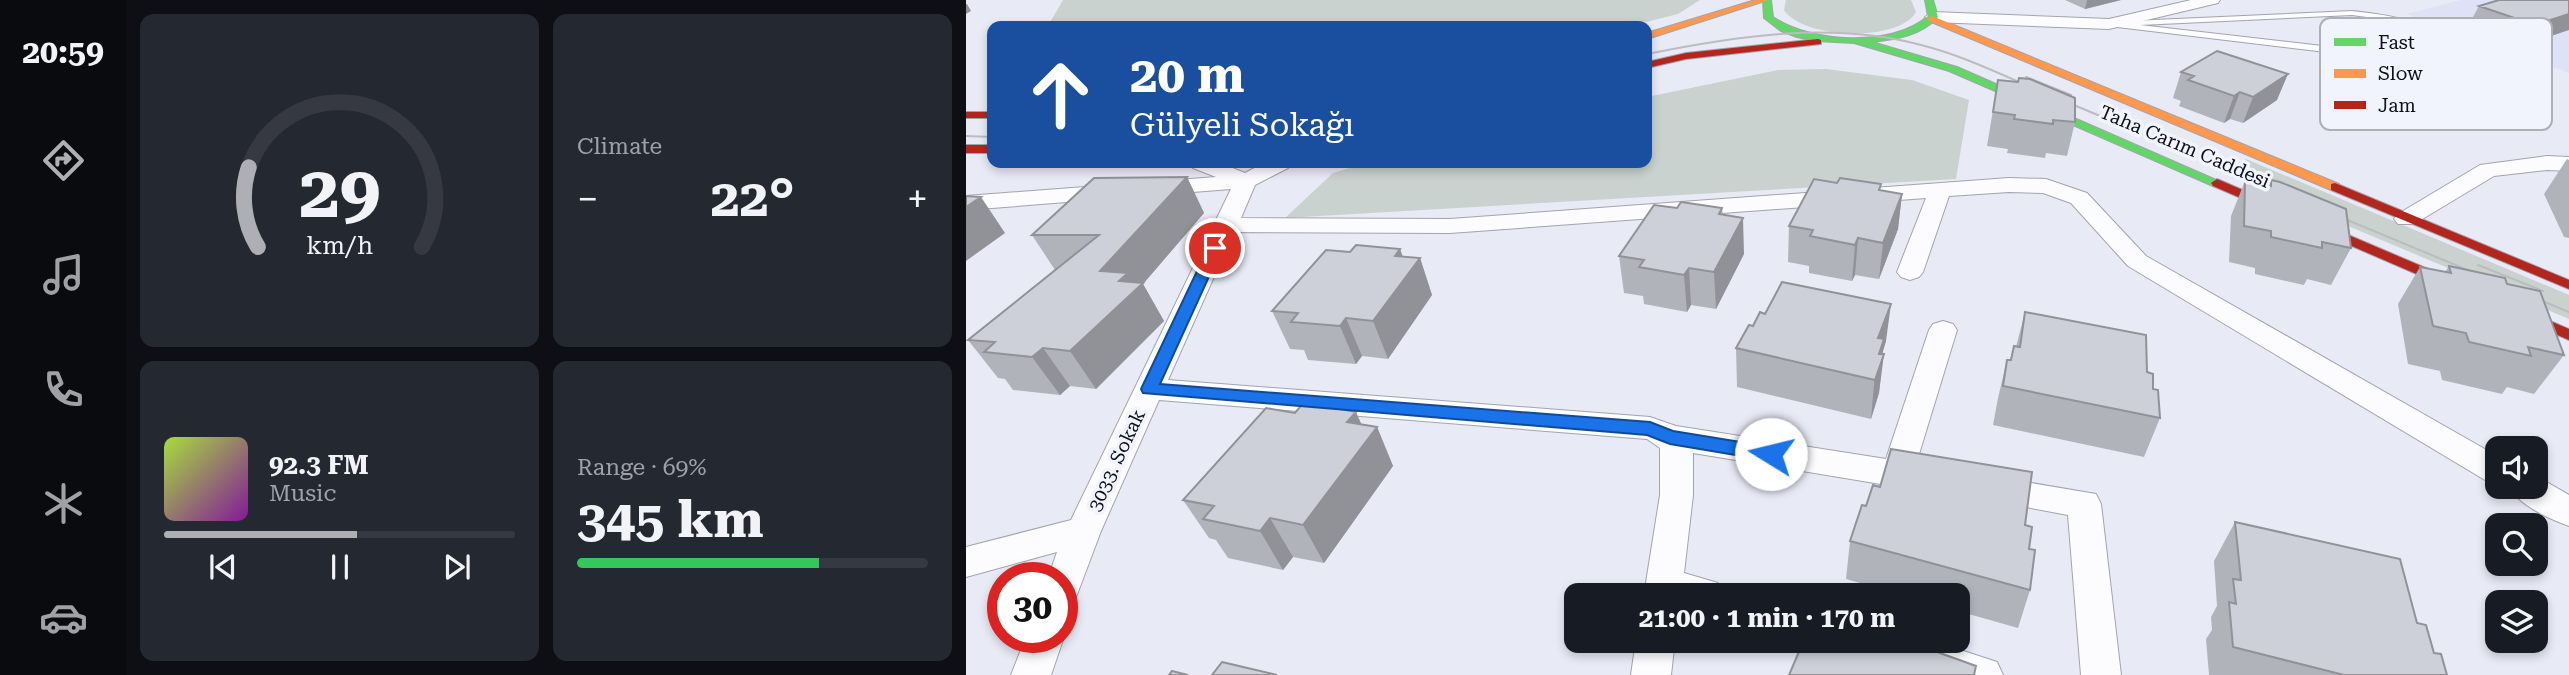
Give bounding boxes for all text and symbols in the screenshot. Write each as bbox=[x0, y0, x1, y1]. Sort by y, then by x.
legend bbox=[2320, 18, 2552, 130]
text: Fast bbox=[2378, 31, 2415, 54]
text: 20:59 bbox=[22, 33, 104, 71]
text: 20 m bbox=[1130, 47, 1245, 104]
icon: ahead bbox=[1015, 49, 1106, 140]
text: Slow bbox=[2378, 62, 2423, 85]
text: Jam bbox=[2378, 94, 2416, 117]
street label: Taha Carım Caddesi bbox=[2096, 100, 2273, 193]
text: Gülyeli Sokağı bbox=[1130, 106, 1354, 144]
text: Climate bbox=[577, 133, 662, 160]
icon: directions bbox=[39, 136, 88, 185]
text: 29 bbox=[299, 150, 380, 235]
text: 22° bbox=[710, 168, 795, 229]
text: − bbox=[577, 177, 598, 221]
text: + bbox=[907, 177, 928, 221]
pin bbox=[1185, 218, 1245, 278]
icon: arrive bbox=[1196, 229, 1234, 267]
text: km/h bbox=[306, 230, 373, 259]
icon: music bbox=[39, 250, 88, 299]
icon: phone bbox=[39, 365, 88, 414]
street label: 3033. Sokak bbox=[1083, 406, 1150, 515]
position arrow bbox=[1734, 417, 1808, 491]
map controls bbox=[2485, 436, 2548, 653]
button: sound bbox=[2485, 436, 2548, 499]
text: 92.3 FM bbox=[269, 450, 369, 480]
text: Range · 69% bbox=[577, 454, 706, 481]
icon: climate bbox=[39, 479, 88, 528]
text: Music bbox=[269, 480, 336, 507]
text: 345 km bbox=[577, 489, 764, 550]
button: search bbox=[2485, 513, 2548, 576]
icon: previous bbox=[204, 548, 242, 586]
icon: pause bbox=[321, 548, 359, 586]
icon: next bbox=[438, 548, 476, 586]
speed limit sign: 30 bbox=[987, 562, 1078, 653]
button: layers bbox=[2485, 590, 2548, 653]
icon: car bbox=[39, 593, 88, 642]
text: 21:00 · 1 min · 170 m bbox=[1639, 603, 1895, 633]

